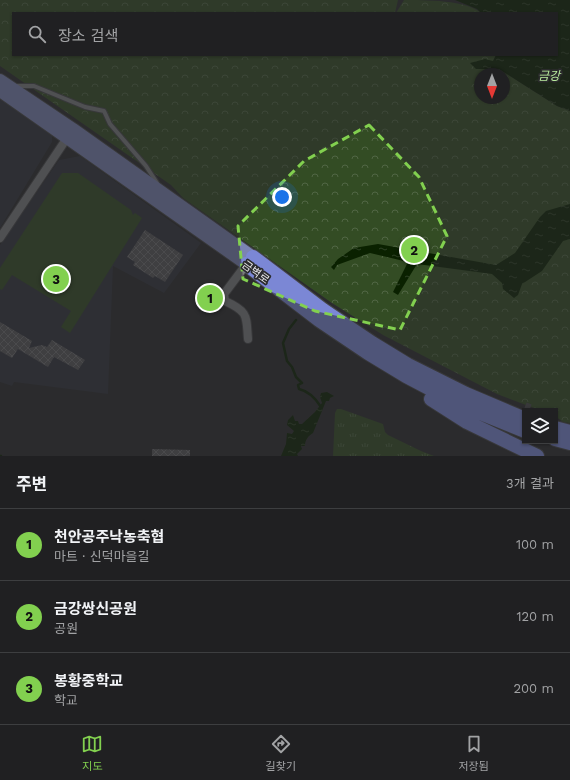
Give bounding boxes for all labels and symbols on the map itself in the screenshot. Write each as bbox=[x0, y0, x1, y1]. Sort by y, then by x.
north arrow bbox=[474, 68, 510, 104]
water label: 금강 bbox=[538, 69, 562, 83]
your location bbox=[272, 187, 292, 207]
pin: 2 bbox=[401, 235, 427, 265]
street label: 금벽로 bbox=[240, 258, 272, 287]
pin: 3 bbox=[43, 264, 69, 294]
pin: 1 bbox=[197, 283, 223, 313]

